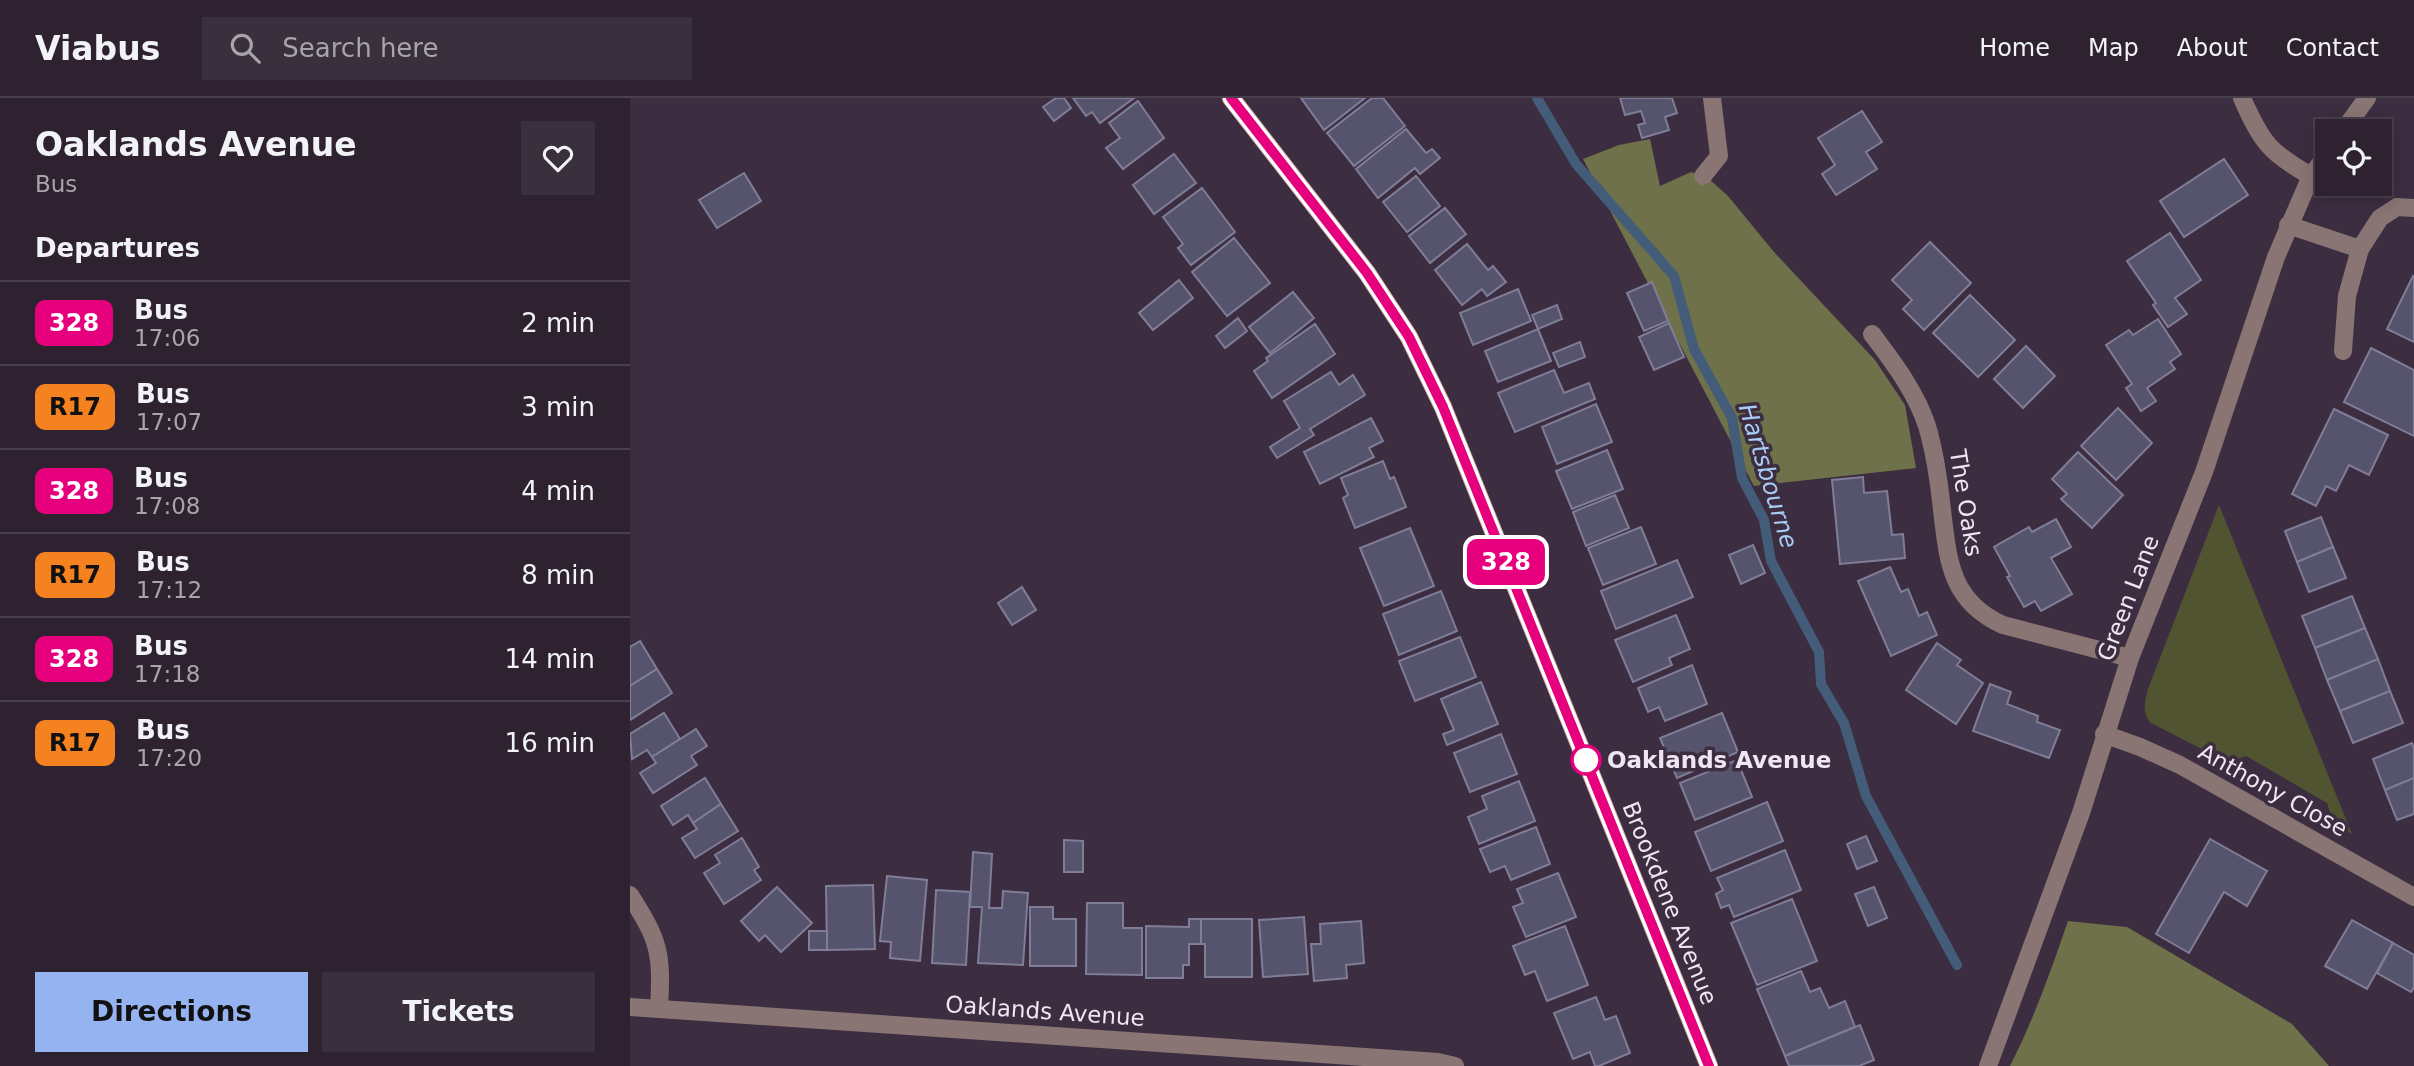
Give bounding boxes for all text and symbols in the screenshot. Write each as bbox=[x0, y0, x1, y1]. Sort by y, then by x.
search box bbox=[202, 17, 692, 80]
text: Viabus bbox=[35, 29, 160, 68]
icon: search bbox=[226, 29, 264, 67]
text: Search here bbox=[282, 33, 438, 63]
text: Home bbox=[1979, 34, 2050, 62]
text: Map bbox=[2088, 34, 2139, 62]
text: About bbox=[2177, 34, 2248, 62]
text: Contact bbox=[2286, 34, 2379, 62]
map controls bbox=[2315, 119, 2392, 196]
button: locate bbox=[2315, 119, 2392, 196]
button: heart bbox=[521, 121, 595, 195]
text: Oaklands Avenue bbox=[35, 125, 357, 164]
text: Bus bbox=[35, 171, 77, 197]
text: Departures bbox=[35, 233, 200, 263]
text: Bus bbox=[134, 295, 188, 325]
text: 2 min bbox=[521, 308, 595, 338]
text: 328 bbox=[49, 309, 99, 337]
text: 17:06 bbox=[134, 325, 200, 351]
text: Bus bbox=[136, 379, 190, 409]
text: 3 min bbox=[521, 392, 595, 422]
text: R17 bbox=[49, 393, 101, 421]
water label: Hartsbourne bbox=[1733, 400, 1803, 552]
text: 17:07 bbox=[136, 409, 202, 435]
street label: The Oaks bbox=[1945, 447, 1987, 558]
text: Bus bbox=[134, 463, 188, 493]
text: 4 min bbox=[521, 476, 595, 506]
text: 328 bbox=[49, 477, 99, 505]
text: 17:08 bbox=[134, 493, 200, 519]
street label: Green Lane bbox=[2092, 531, 2164, 665]
line badge: 328 bbox=[1466, 539, 1546, 585]
text: Bus bbox=[136, 547, 190, 577]
text: 328 bbox=[1481, 548, 1531, 576]
text: 8 min bbox=[521, 560, 595, 590]
text: R17 bbox=[49, 561, 101, 589]
text: 17:12 bbox=[136, 577, 202, 603]
text: Bus bbox=[134, 631, 188, 661]
text: 14 min bbox=[505, 644, 595, 674]
text: 328 bbox=[49, 645, 99, 673]
text: 17:18 bbox=[134, 661, 200, 687]
text: Bus bbox=[136, 715, 190, 745]
text: 16 min bbox=[505, 728, 595, 758]
text: R17 bbox=[49, 729, 101, 757]
street label: Anthony Close bbox=[2194, 738, 2352, 842]
text: 17:20 bbox=[136, 745, 202, 771]
marker: Oaklands Avenue bbox=[1571, 745, 1601, 775]
place label: Oaklands Avenue bbox=[1607, 747, 1831, 773]
street label: Brookdene Avenue bbox=[1617, 798, 1723, 1008]
button: Directions bbox=[35, 972, 308, 1052]
button: Tickets bbox=[322, 972, 595, 1052]
street label: Oaklands Avenue bbox=[944, 991, 1146, 1031]

